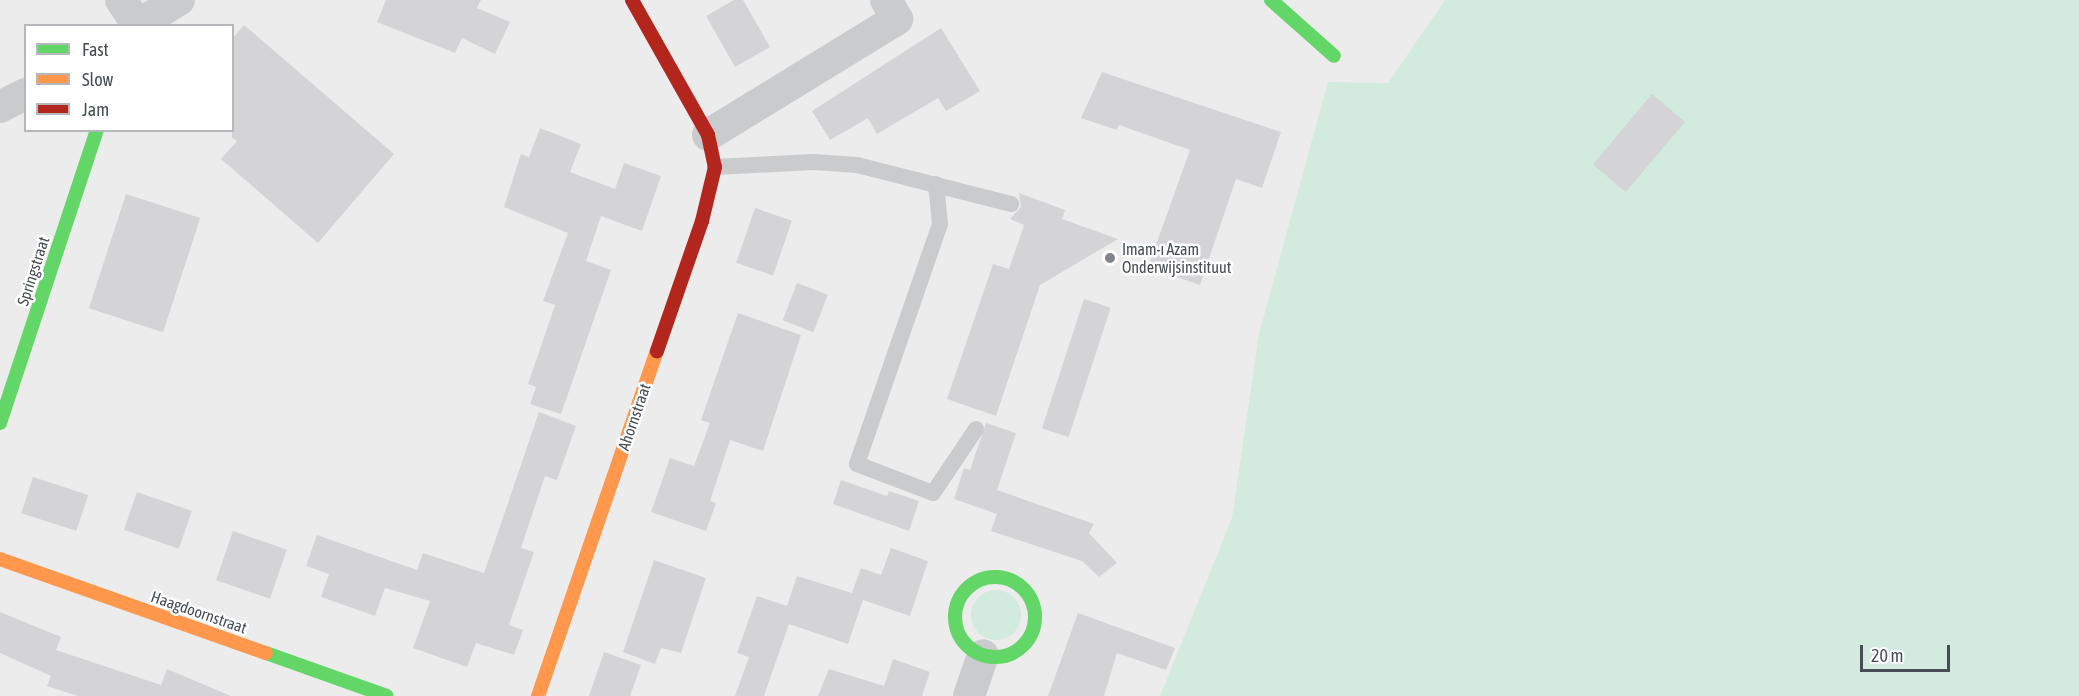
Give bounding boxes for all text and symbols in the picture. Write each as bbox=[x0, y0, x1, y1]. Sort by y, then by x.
legend bbox=[24, 24, 234, 132]
text: Fast bbox=[82, 39, 109, 60]
text: Slow bbox=[82, 69, 113, 90]
text: Jam bbox=[82, 99, 109, 120]
street label: Springstraat bbox=[13, 234, 53, 308]
place label: Imam-ı Azam Onderwijsinstituut bbox=[1122, 239, 1231, 277]
marker: Imam-ı Azam Onderwijsinstituut bbox=[1103, 251, 1117, 265]
street label: Ahornstraat bbox=[614, 381, 654, 453]
street label: Haagdoornstraat bbox=[149, 587, 249, 637]
scale bar bbox=[1863, 633, 1953, 671]
text: 20 m bbox=[1871, 645, 1903, 666]

